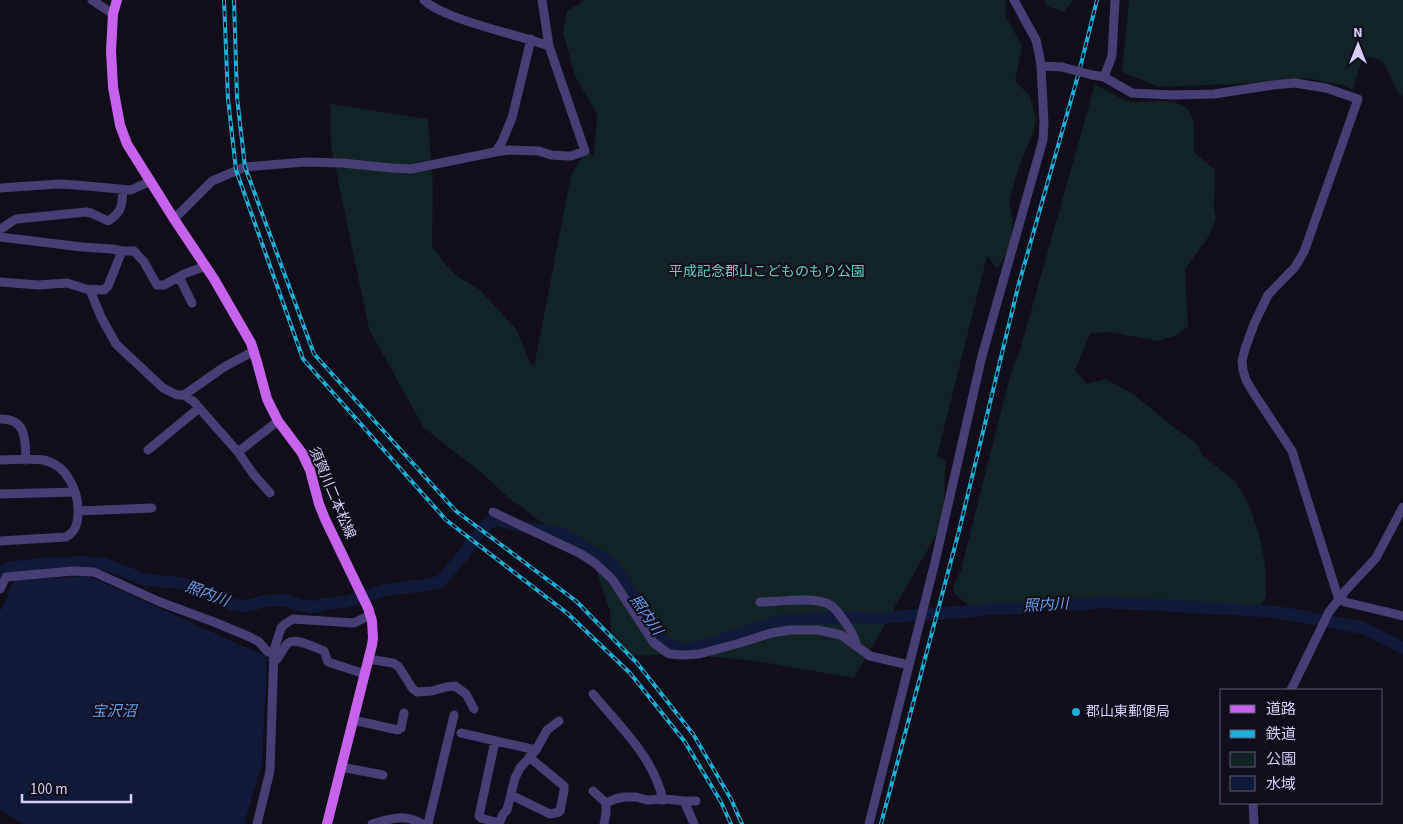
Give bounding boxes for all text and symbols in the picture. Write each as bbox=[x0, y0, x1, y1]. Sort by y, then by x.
north arrow bbox=[1333, 20, 1383, 70]
text: N bbox=[1353, 23, 1363, 43]
park label: 平成記念郡山こどものもり公園 bbox=[669, 262, 865, 282]
street label: 須賀川二本松線 bbox=[304, 444, 360, 542]
water label: 照内川 bbox=[182, 576, 234, 613]
water label: 照内川 bbox=[624, 591, 669, 641]
water label: 照内川 bbox=[1023, 593, 1071, 617]
legend bbox=[1220, 689, 1383, 804]
text: 道路 bbox=[1266, 699, 1296, 720]
water label: 宝沢沼 bbox=[91, 701, 138, 722]
place label: 郡山東郵便局 bbox=[1086, 702, 1170, 722]
marker: 郡山東郵便局 bbox=[1070, 706, 1082, 718]
text: 鉄道 bbox=[1266, 724, 1296, 745]
text: 公園 bbox=[1266, 749, 1296, 770]
scale bar bbox=[22, 772, 131, 804]
text: 水域 bbox=[1266, 774, 1296, 795]
text: 100 m bbox=[30, 779, 68, 800]

